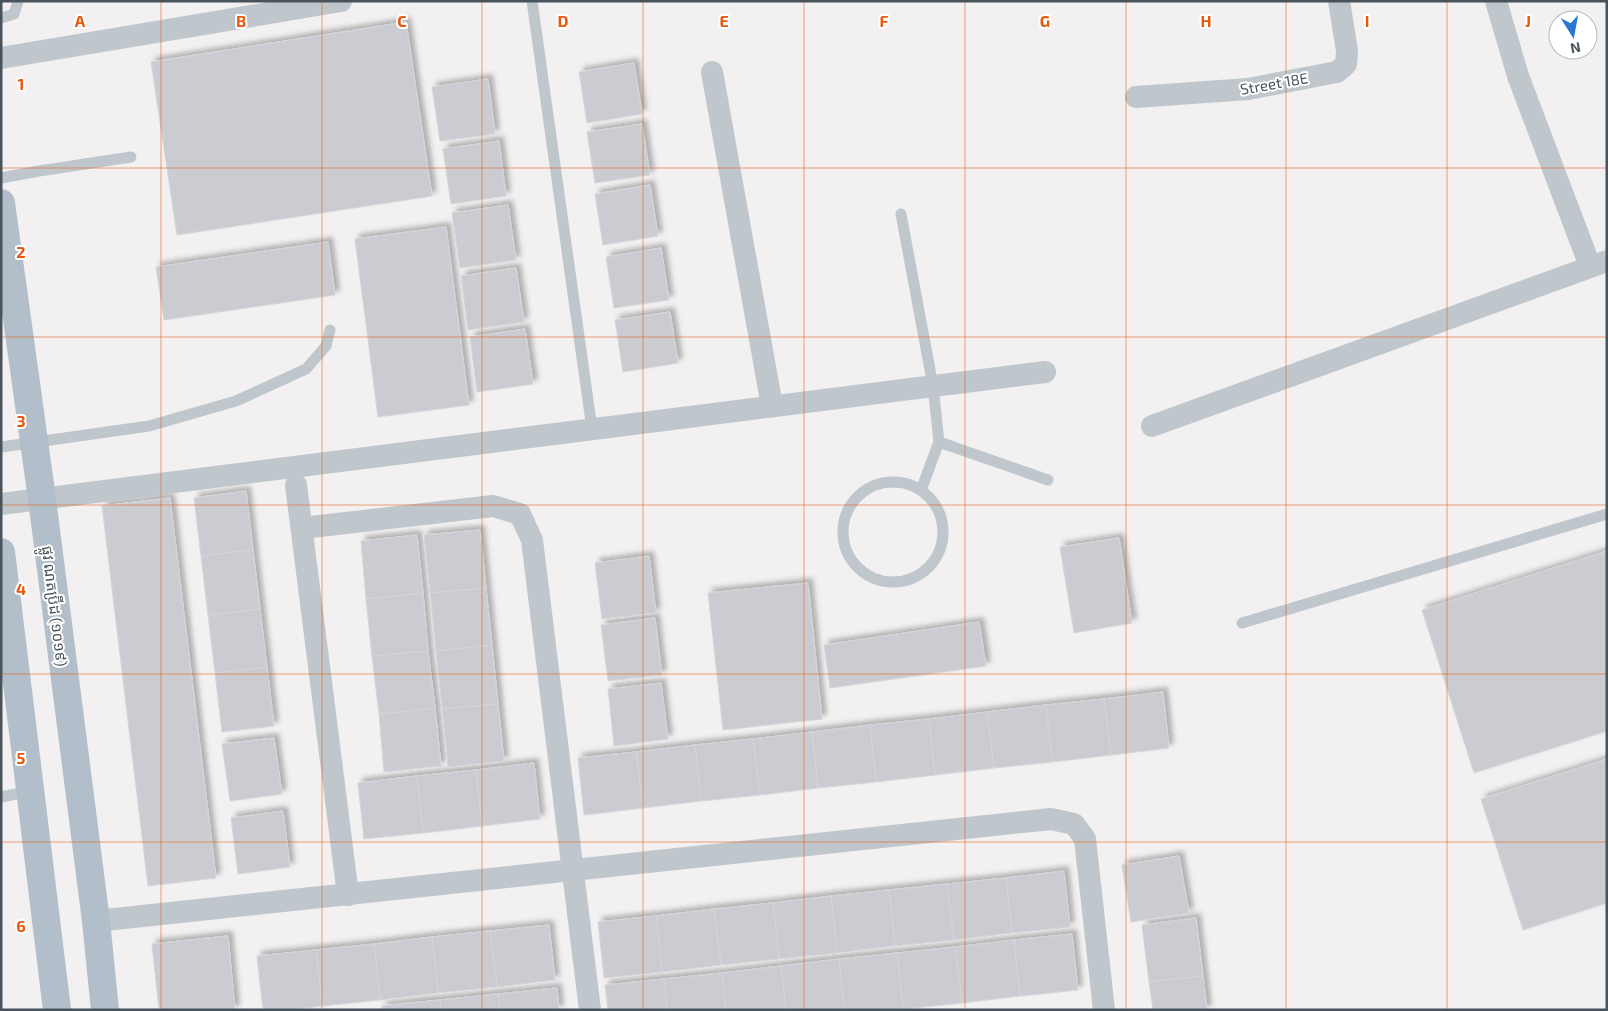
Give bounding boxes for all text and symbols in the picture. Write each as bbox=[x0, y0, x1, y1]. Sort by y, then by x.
north arrow bbox=[1548, 10, 1598, 60]
text: A bbox=[75, 11, 86, 30]
text: B bbox=[236, 11, 246, 30]
text: C bbox=[397, 11, 407, 30]
text: D bbox=[558, 11, 569, 30]
text: E bbox=[719, 11, 729, 30]
text: F bbox=[880, 11, 889, 30]
text: G bbox=[1040, 11, 1050, 30]
text: H bbox=[1200, 11, 1212, 30]
text: I bbox=[1365, 11, 1369, 30]
text: J bbox=[1525, 11, 1531, 30]
text: N bbox=[1569, 39, 1582, 58]
street label: Street 18E bbox=[1239, 68, 1309, 98]
text: 1 bbox=[18, 74, 24, 93]
text: 2 bbox=[16, 242, 26, 261]
text: 3 bbox=[16, 411, 26, 430]
street label: ផ្លូវ ណតប្រ៊ីដ (១០១៩) bbox=[33, 545, 72, 668]
text: 4 bbox=[16, 579, 26, 598]
text: 5 bbox=[17, 748, 26, 767]
text: 6 bbox=[16, 916, 26, 935]

